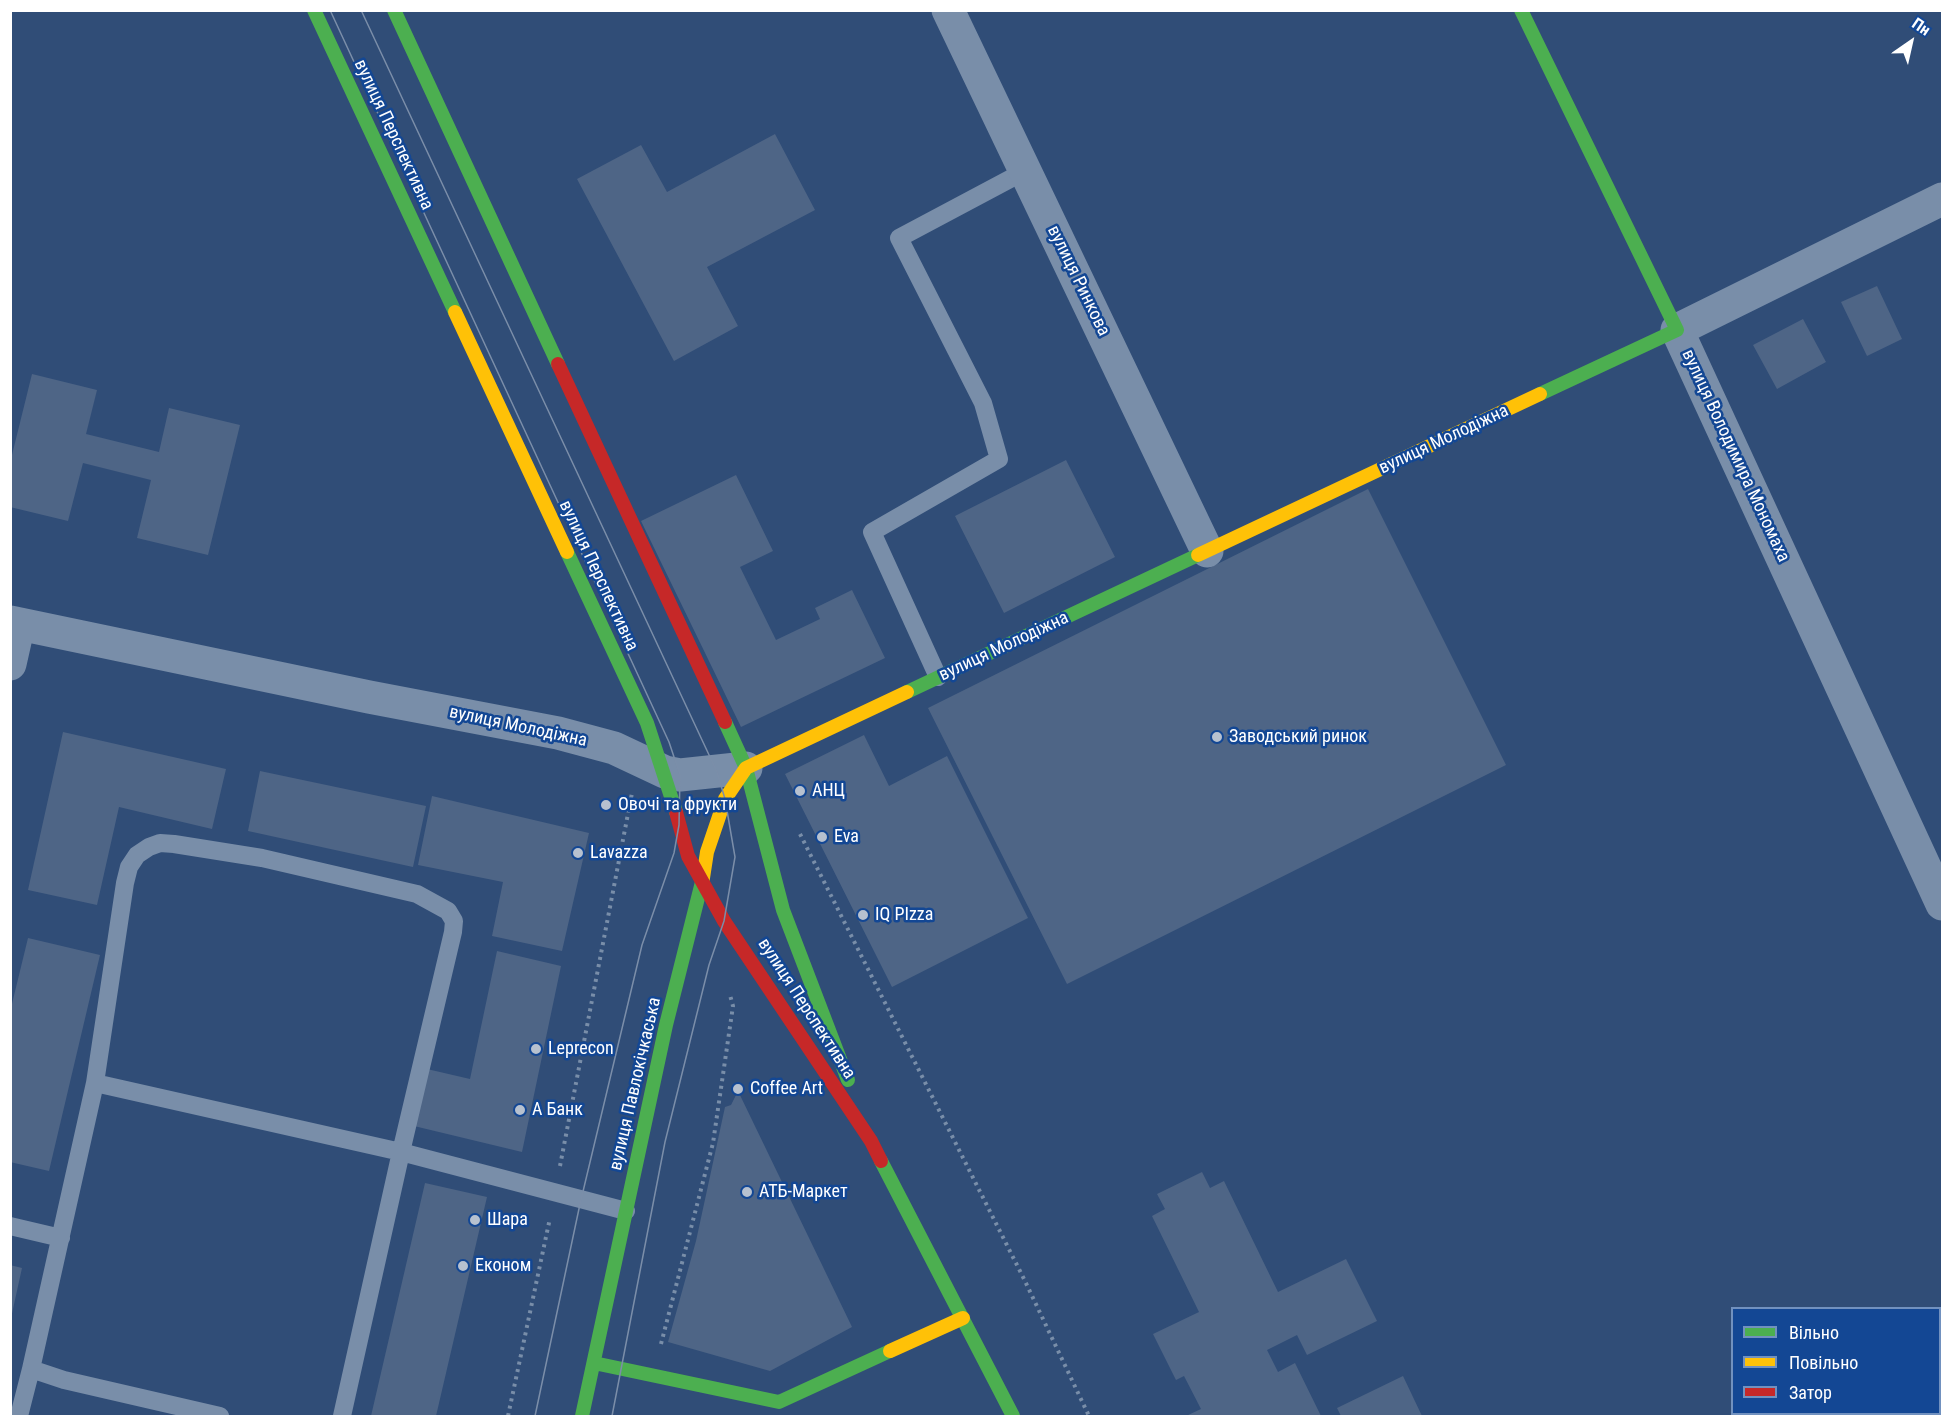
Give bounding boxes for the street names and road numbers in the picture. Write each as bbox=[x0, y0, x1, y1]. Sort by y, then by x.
street label: вулиця Перспективна bbox=[349, 56, 437, 214]
street label: вулиця Ринкова bbox=[1042, 222, 1114, 340]
street label: вулиця Володимира Мономаха bbox=[1676, 346, 1794, 566]
street label: вулиця Молодіжна bbox=[1376, 401, 1512, 479]
street label: вулиця Перспективна bbox=[554, 497, 642, 655]
street label: вулиця Молодіжна bbox=[936, 608, 1072, 686]
street label: вулиця Молодіжна bbox=[447, 702, 589, 752]
street label: вулиця Перспективна bbox=[752, 935, 860, 1083]
street label: вулиця Павлокічкаська bbox=[606, 995, 666, 1173]

